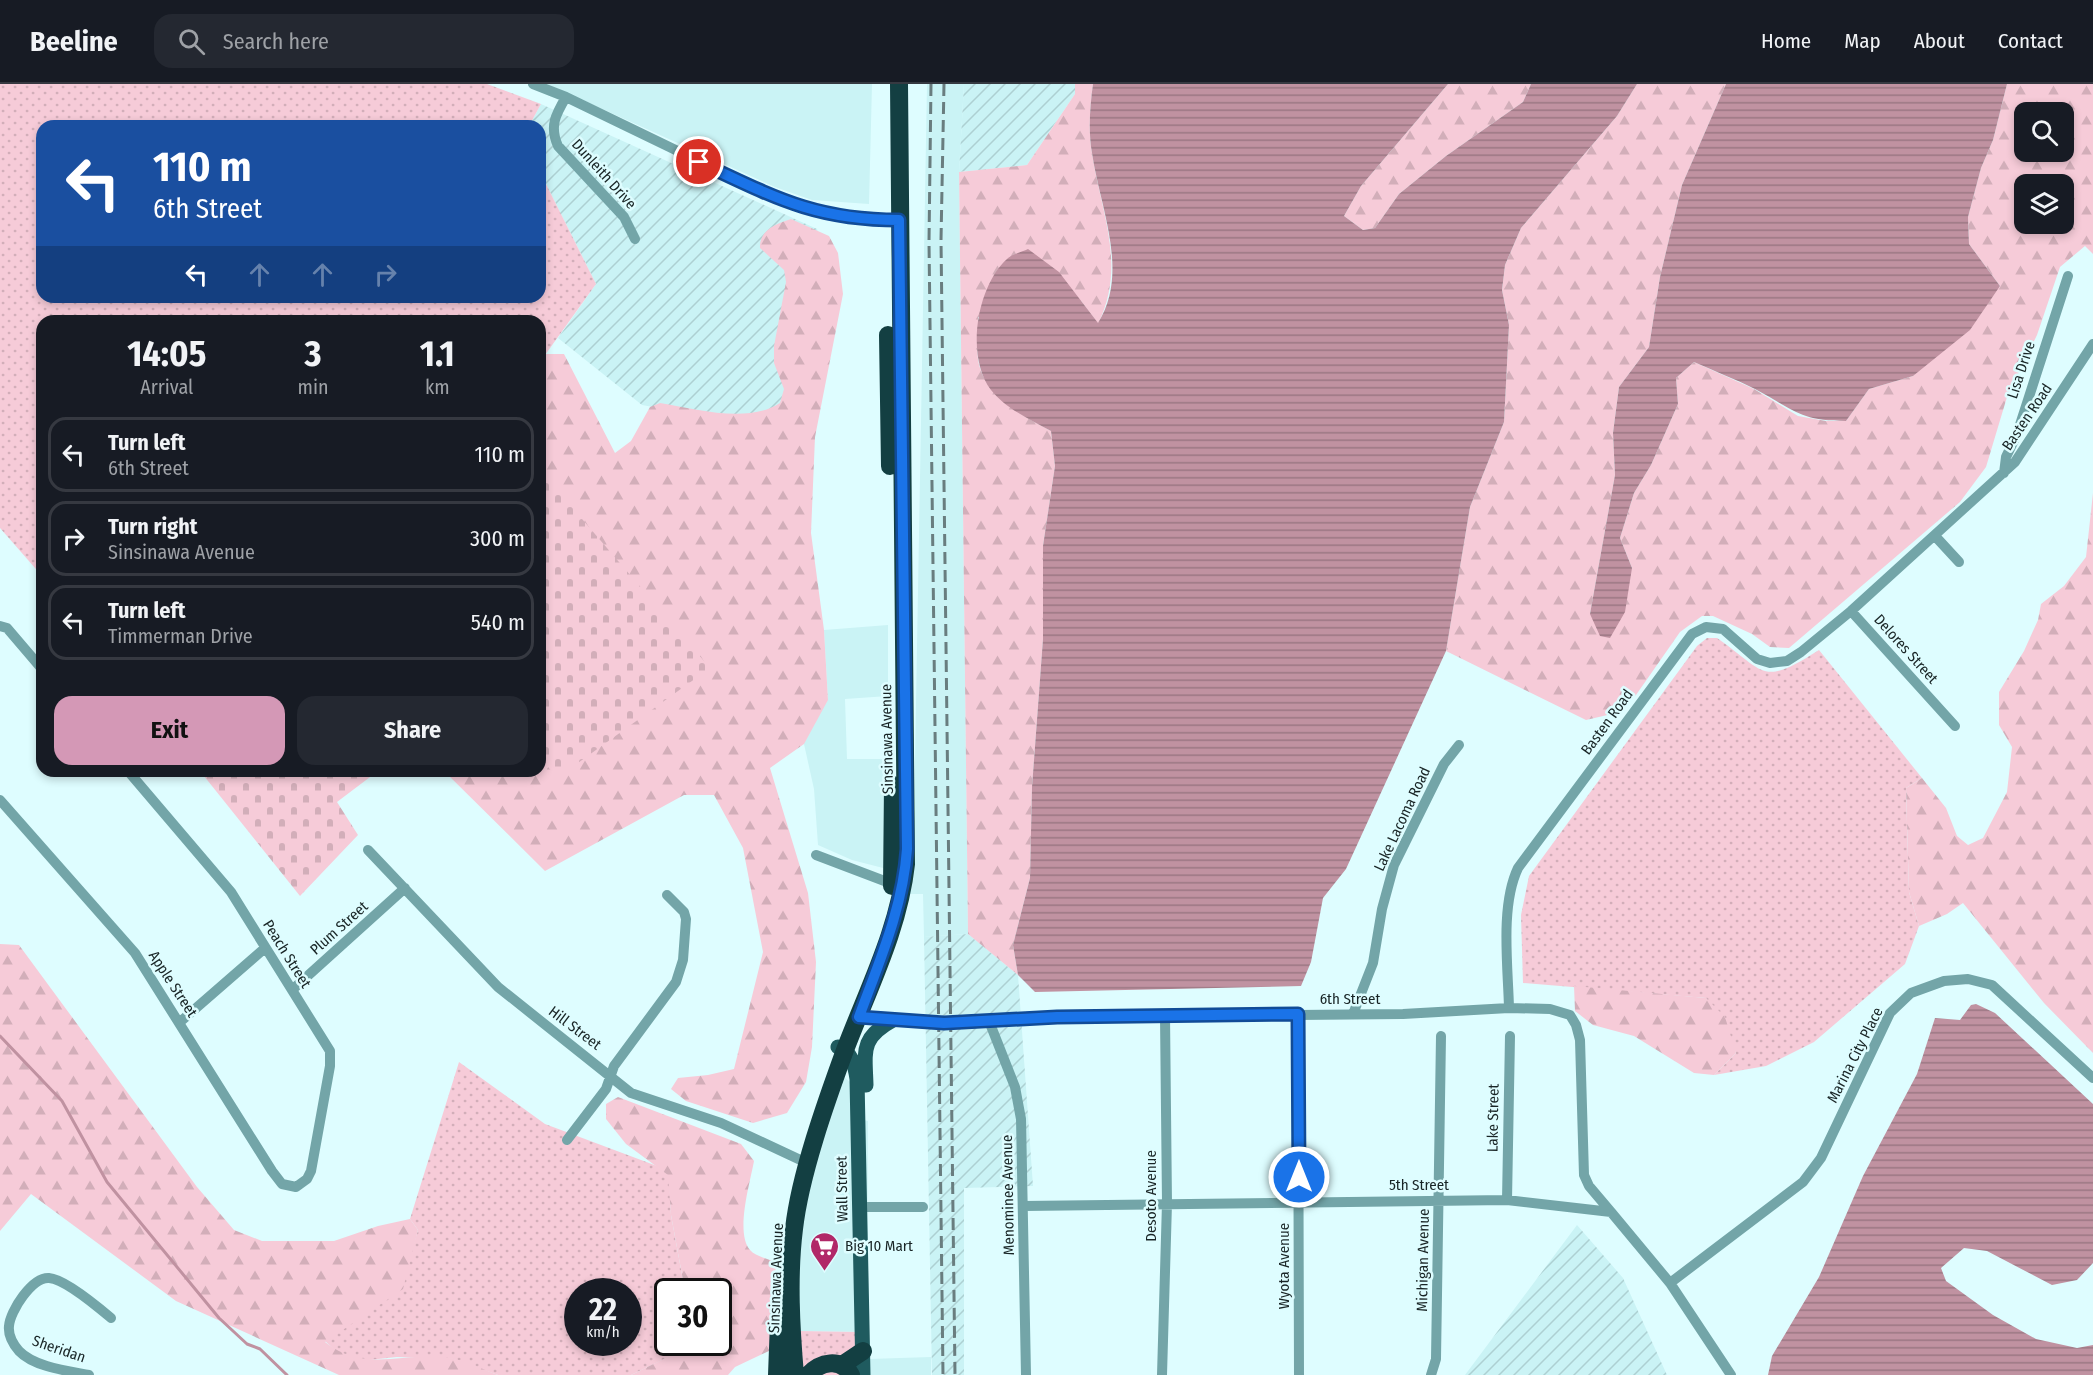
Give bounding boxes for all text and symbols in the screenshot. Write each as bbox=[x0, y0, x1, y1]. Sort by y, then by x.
search box bbox=[154, 14, 574, 68]
text: Beeline bbox=[30, 25, 118, 58]
icon: search bbox=[175, 25, 208, 58]
text: Search here bbox=[223, 28, 329, 55]
text: Home bbox=[1761, 28, 1811, 54]
text: Map bbox=[1844, 28, 1881, 54]
text: About bbox=[1914, 28, 1965, 54]
text: Contact bbox=[1998, 28, 2063, 54]
map controls bbox=[2014, 102, 2074, 234]
button: search bbox=[2014, 102, 2074, 162]
street label: Dunleith Drive bbox=[568, 135, 640, 213]
pin bbox=[673, 136, 724, 187]
text: 110 m bbox=[153, 142, 252, 192]
icon: left bbox=[54, 144, 132, 222]
icon: arrive bbox=[682, 145, 715, 178]
button: layers bbox=[2014, 174, 2074, 234]
text: 6th Street bbox=[153, 193, 262, 225]
icon: left bbox=[180, 258, 213, 291]
icon: ahead bbox=[243, 258, 276, 291]
icon: ahead bbox=[306, 258, 339, 291]
icon: right bbox=[369, 258, 402, 291]
text: 14:05 bbox=[127, 332, 206, 376]
text: 3 bbox=[305, 332, 322, 376]
text: 1.1 bbox=[420, 332, 455, 376]
street label: Lisa Drive bbox=[2003, 339, 2039, 401]
text: Arrival bbox=[140, 375, 193, 399]
text: min bbox=[298, 375, 329, 399]
text: km bbox=[425, 375, 450, 399]
street label: Basten Road bbox=[1998, 380, 2056, 454]
text: Turn left bbox=[108, 429, 186, 456]
icon: left bbox=[57, 438, 90, 471]
text: 110 m bbox=[475, 441, 525, 468]
text: 6th Street bbox=[108, 456, 189, 480]
text: Turn right bbox=[108, 513, 197, 540]
icon: right bbox=[57, 522, 90, 555]
text: 300 m bbox=[470, 525, 525, 552]
text: Sinsinawa Avenue bbox=[108, 540, 255, 564]
text: Turn left bbox=[108, 597, 186, 624]
icon: left bbox=[57, 606, 90, 639]
text: 540 m bbox=[471, 609, 525, 636]
street label: Delores Street bbox=[1870, 611, 1942, 687]
text: Timmerman Drive bbox=[108, 624, 253, 648]
street label: Sinsinawa Avenue bbox=[877, 684, 897, 794]
street label: Basten Road bbox=[1577, 686, 1637, 758]
button: Exit bbox=[54, 696, 285, 765]
button: Share bbox=[297, 696, 528, 765]
street label: Lake Lacoma Road bbox=[1370, 764, 1434, 874]
street label: Plum Street bbox=[306, 897, 372, 959]
street label: Peach Street bbox=[259, 917, 315, 991]
street label: Apple Street bbox=[145, 947, 201, 1021]
street label: 6th Street bbox=[1320, 990, 1380, 1008]
street label: Hill Street bbox=[545, 1002, 605, 1054]
street label: Marina City Place bbox=[1823, 1004, 1887, 1106]
street label: Lake Street bbox=[1483, 1083, 1503, 1152]
street label: Menominee Avenue bbox=[998, 1135, 1018, 1255]
position arrow bbox=[1267, 1145, 1331, 1209]
street label: Desoto Avenue bbox=[1142, 1150, 1160, 1242]
street label: Wall Street bbox=[832, 1156, 852, 1222]
street label: 5th Street bbox=[1389, 1176, 1449, 1194]
street label: Michigan Avenue bbox=[1413, 1208, 1433, 1312]
street label: Sinsinawa Avenue bbox=[765, 1223, 787, 1333]
street label: Wyota Avenue bbox=[1275, 1223, 1293, 1309]
supermarket icon: Big 10 Mart bbox=[808, 1230, 840, 1272]
place label: Big 10 Mart bbox=[845, 1237, 913, 1255]
speed limit sign: 30 bbox=[654, 1278, 732, 1356]
text: 22 bbox=[589, 1292, 617, 1328]
text: km/h bbox=[586, 1323, 620, 1341]
street label: Sheridan bbox=[30, 1332, 88, 1366]

